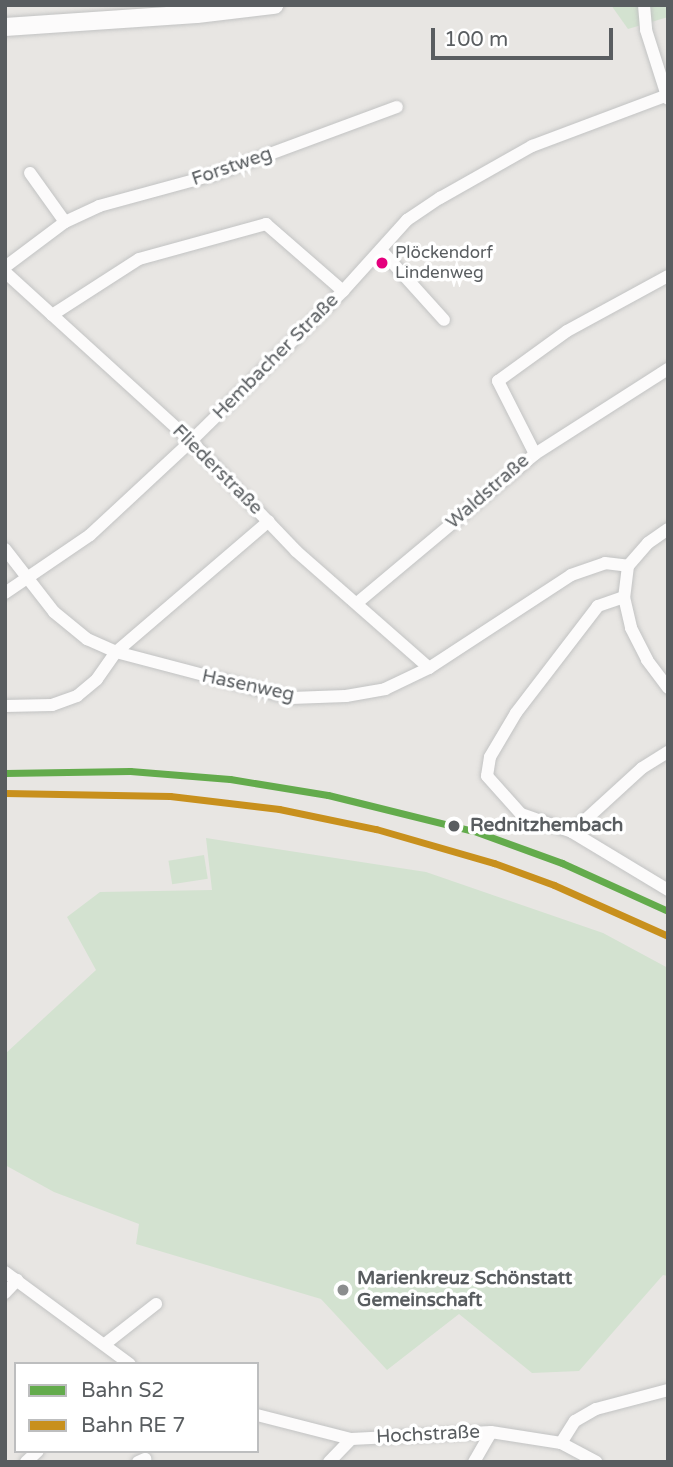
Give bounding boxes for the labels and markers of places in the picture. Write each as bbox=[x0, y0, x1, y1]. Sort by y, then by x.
place label: Plöckendorf Lindenweg bbox=[395, 243, 493, 283]
marker: Plöckendorf Lindenweg bbox=[375, 256, 389, 270]
place label: Rednitzhembach bbox=[470, 815, 623, 837]
marker: Rednitzhembach bbox=[444, 816, 464, 836]
place label: Marienkreuz Schönstatt Gemeinschaft bbox=[357, 1268, 572, 1312]
marker: Marienkreuz Schönstatt Gemeinschaft bbox=[335, 1282, 351, 1298]

